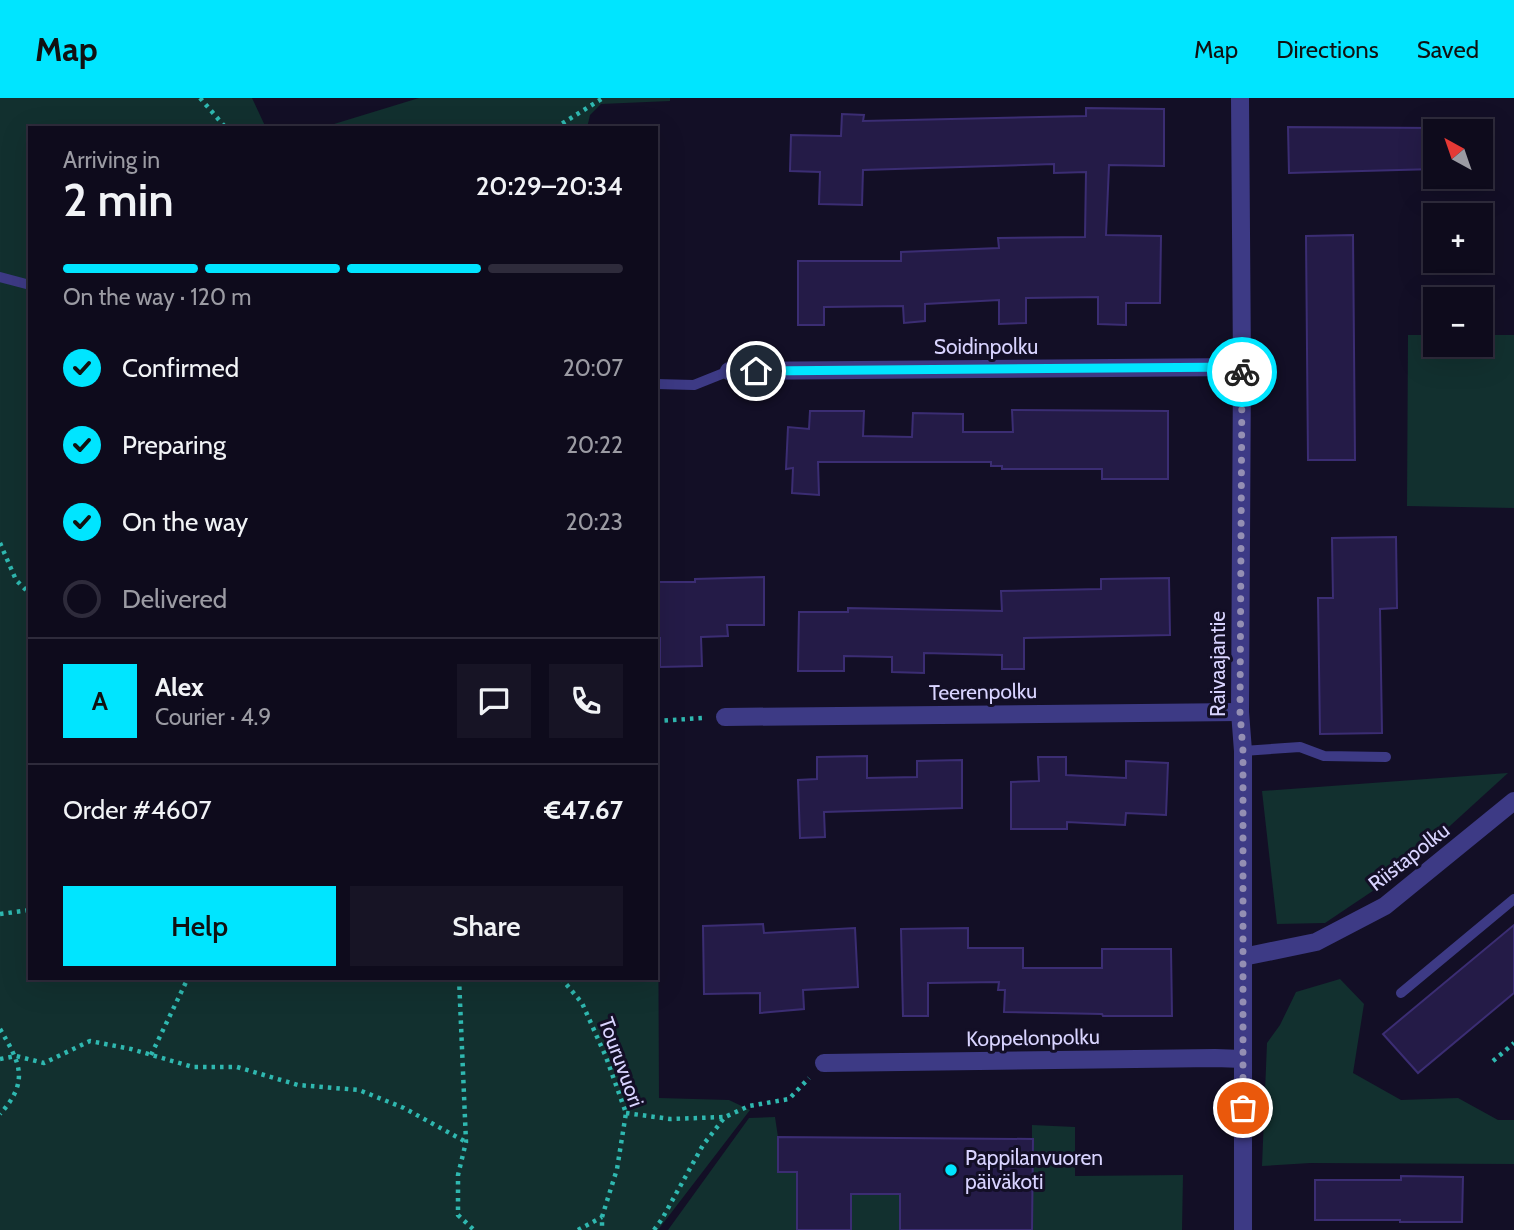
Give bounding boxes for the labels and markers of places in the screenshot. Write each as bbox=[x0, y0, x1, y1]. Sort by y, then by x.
pin bbox=[726, 341, 786, 401]
pin bbox=[1213, 1078, 1273, 1138]
place label: Pappilanvuoren päiväkoti bbox=[965, 1145, 1103, 1194]
marker: Pappilanvuoren päiväkoti bbox=[943, 1162, 959, 1178]

